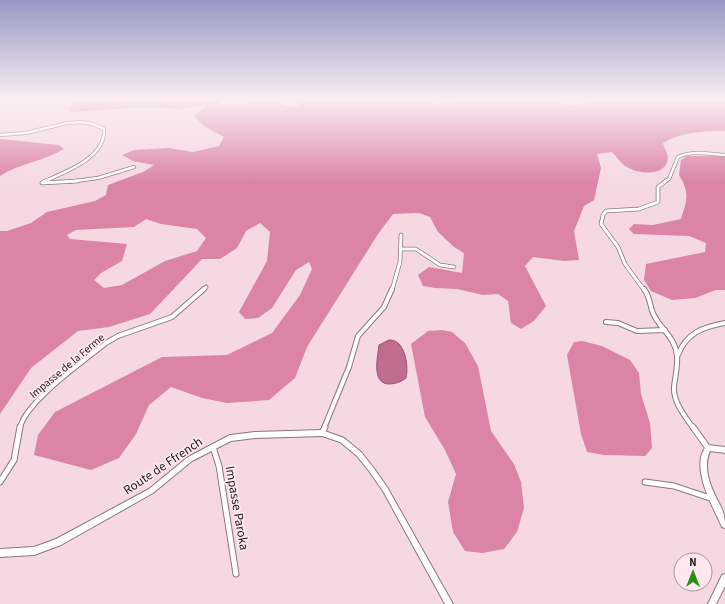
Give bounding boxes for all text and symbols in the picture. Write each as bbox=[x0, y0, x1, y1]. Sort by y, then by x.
street label: Impasse de la Ferme bbox=[26, 330, 108, 402]
street label: Route de Ffrench bbox=[120, 433, 206, 499]
street label: Impasse Paroka bbox=[221, 464, 253, 552]
north arrow bbox=[673, 552, 713, 592]
text: N bbox=[689, 555, 697, 570]

